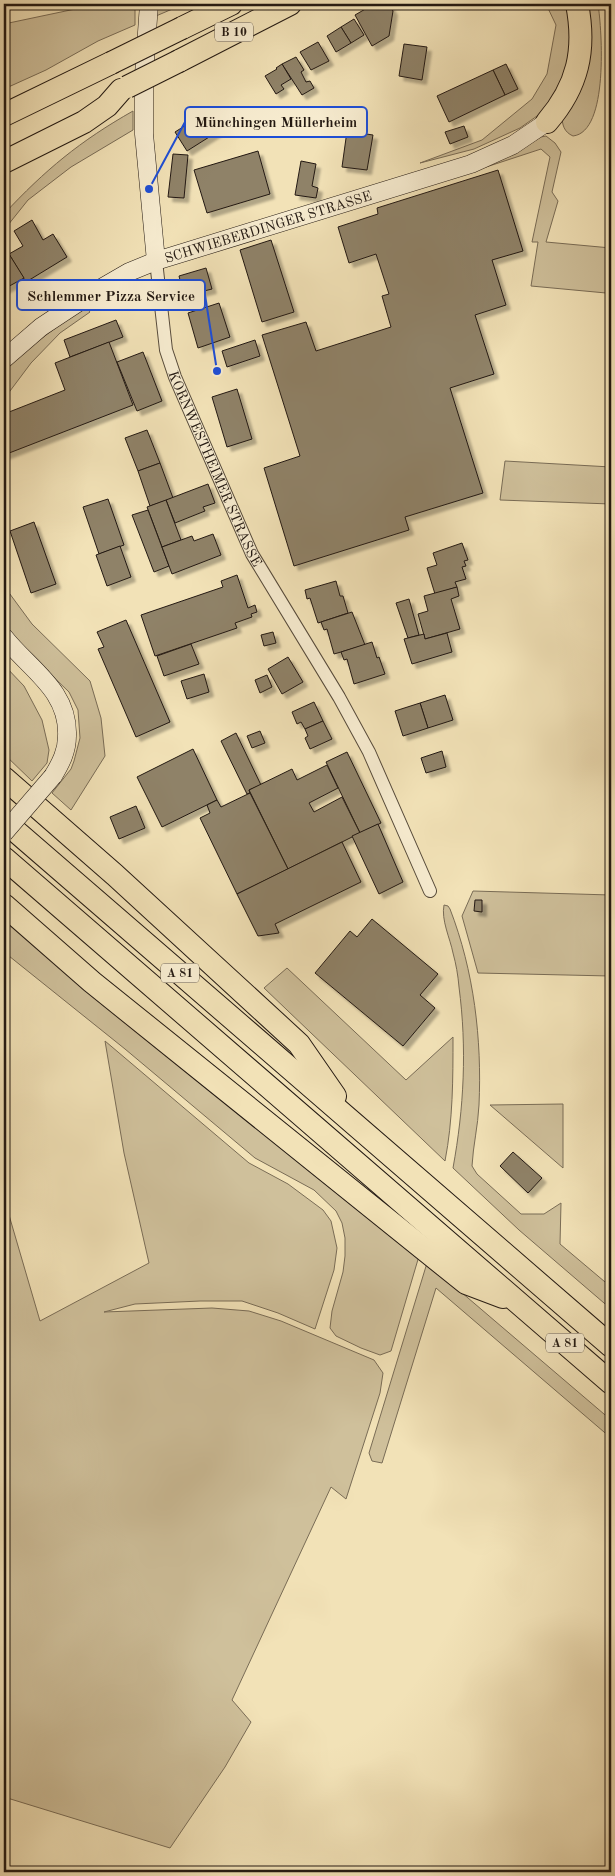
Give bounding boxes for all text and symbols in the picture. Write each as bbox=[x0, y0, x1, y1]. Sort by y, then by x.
road number: B 10 bbox=[215, 22, 253, 42]
callout: Münchingen Müllerheim bbox=[185, 107, 367, 137]
text: Münchingen Müllerheim bbox=[195, 116, 357, 131]
street label: SCHWIEBERDINGER STRASSE bbox=[163, 189, 374, 266]
callout: Schlemmer Pizza Service bbox=[17, 280, 205, 310]
text: Schlemmer Pizza Service bbox=[27, 290, 195, 305]
street label: KORNWESTHEIMER STRASSE bbox=[165, 369, 264, 569]
road number: A 81 bbox=[161, 964, 199, 982]
road number: A 81 bbox=[546, 1334, 584, 1352]

